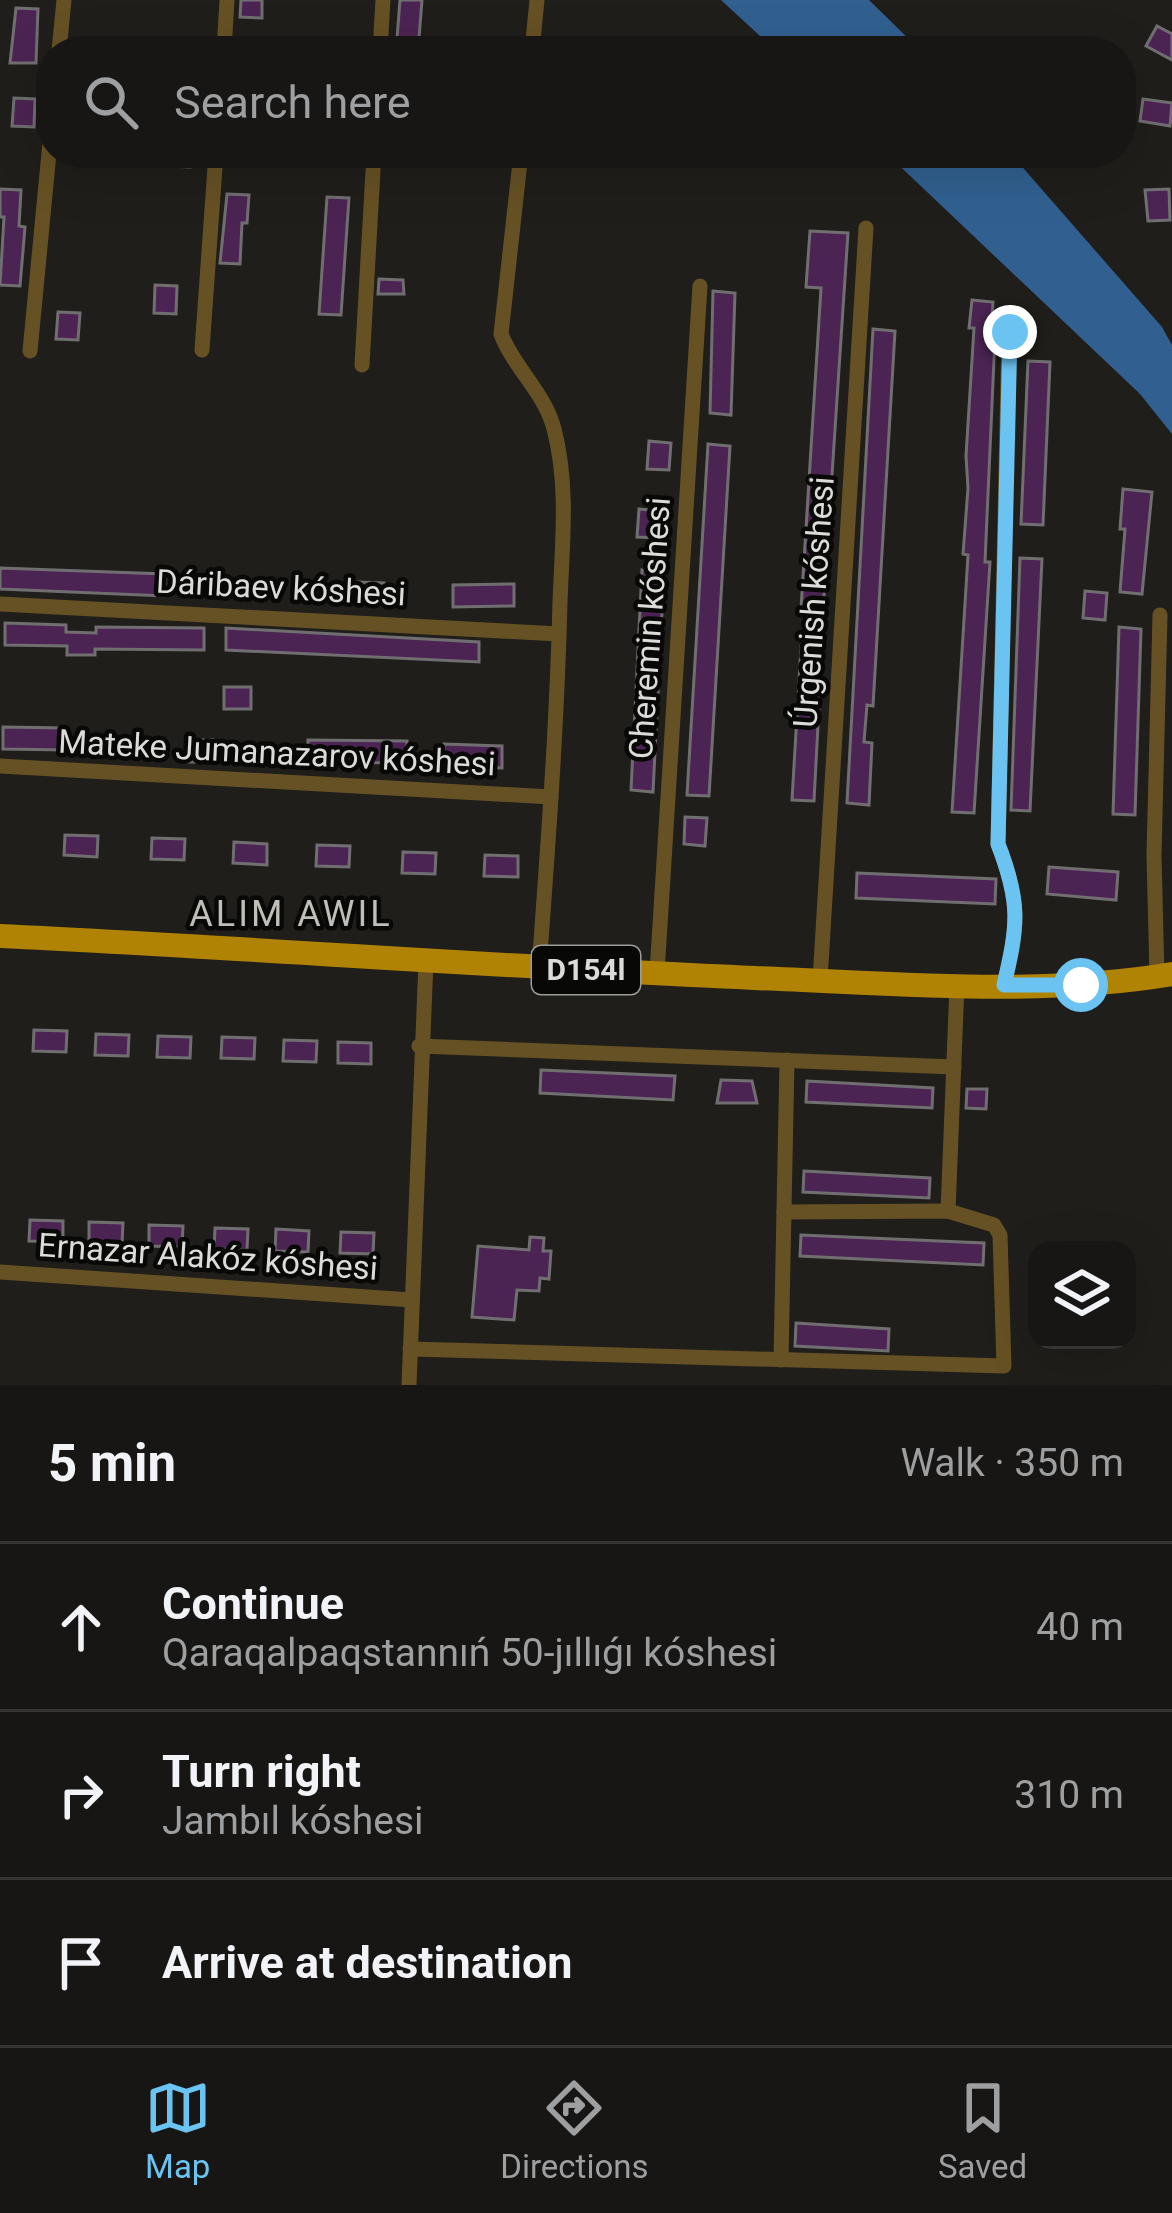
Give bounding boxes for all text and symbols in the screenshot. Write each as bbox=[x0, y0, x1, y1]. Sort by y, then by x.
search box bbox=[36, 36, 1136, 168]
icon: search bbox=[78, 69, 144, 135]
text: Search here bbox=[174, 76, 411, 129]
route end bbox=[983, 305, 1037, 359]
street label: Úrgenish kóshesi bbox=[785, 475, 842, 729]
street label: Cheremin kóshesi bbox=[621, 496, 678, 760]
street label: Dáribaev kóshesi bbox=[155, 561, 407, 614]
street label: Mateke Jumanazarov kóshesi bbox=[57, 722, 497, 783]
district label: ALIM AWIL bbox=[189, 893, 393, 935]
road number: D154l bbox=[532, 946, 640, 994]
route start bbox=[1054, 958, 1108, 1012]
street label: Ernazar Alakóz kóshesi bbox=[37, 1225, 379, 1288]
map controls bbox=[1028, 1241, 1136, 1349]
button: layers bbox=[1028, 1241, 1136, 1349]
text: 5 min bbox=[48, 1434, 176, 1493]
text: Walk · 350 m bbox=[900, 1440, 1124, 1486]
text: Continue bbox=[162, 1577, 344, 1630]
icon: ahead bbox=[48, 1594, 114, 1660]
text: 40 m bbox=[1036, 1604, 1124, 1650]
text: Qaraqalpaqstannıń 50-jıllıǵı kóshesi bbox=[162, 1630, 777, 1676]
text: Turn right bbox=[162, 1745, 361, 1798]
icon: right bbox=[48, 1762, 114, 1828]
text: 310 m bbox=[1014, 1772, 1124, 1818]
text: Jambıl kóshesi bbox=[162, 1798, 424, 1844]
icon: arrive bbox=[48, 1930, 114, 1996]
text: Arrive at destination bbox=[162, 1936, 573, 1989]
tab: Map bbox=[145, 2075, 211, 2186]
tab: Directions bbox=[500, 2075, 649, 2186]
tab: Saved bbox=[938, 2075, 1027, 2186]

